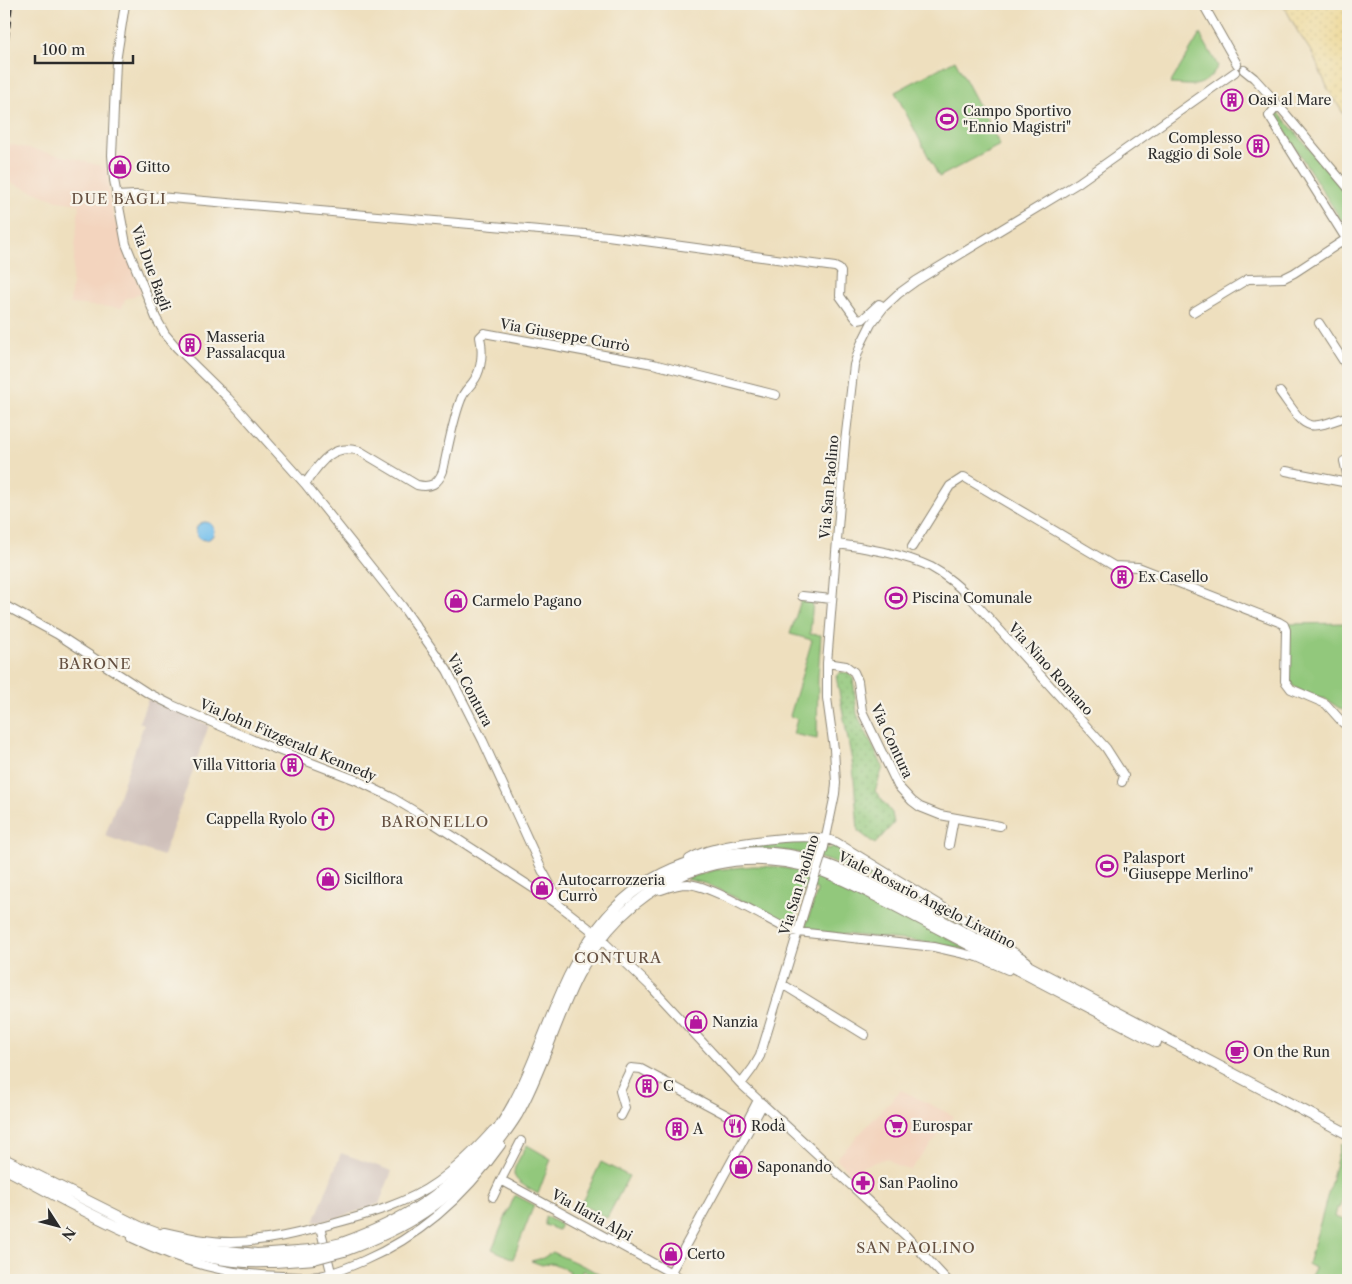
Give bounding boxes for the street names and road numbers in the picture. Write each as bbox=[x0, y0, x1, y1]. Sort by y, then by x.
street label: Via Due Bagli bbox=[127, 222, 175, 313]
street label: Via Giuseppe Currò bbox=[498, 315, 631, 355]
street label: Via San Paolino bbox=[815, 434, 843, 541]
street label: Via Nino Romano bbox=[1004, 618, 1097, 719]
street label: Via Contura bbox=[443, 649, 497, 730]
street label: Via John Fitzgerald Kennedy bbox=[196, 694, 379, 786]
street label: Via Contura bbox=[866, 700, 917, 782]
street label: Via San Paolino bbox=[775, 833, 823, 938]
street label: Viale Rosario Angelo Livatino bbox=[834, 847, 1019, 953]
street label: Via Ilaria Alpi bbox=[547, 1185, 636, 1245]

